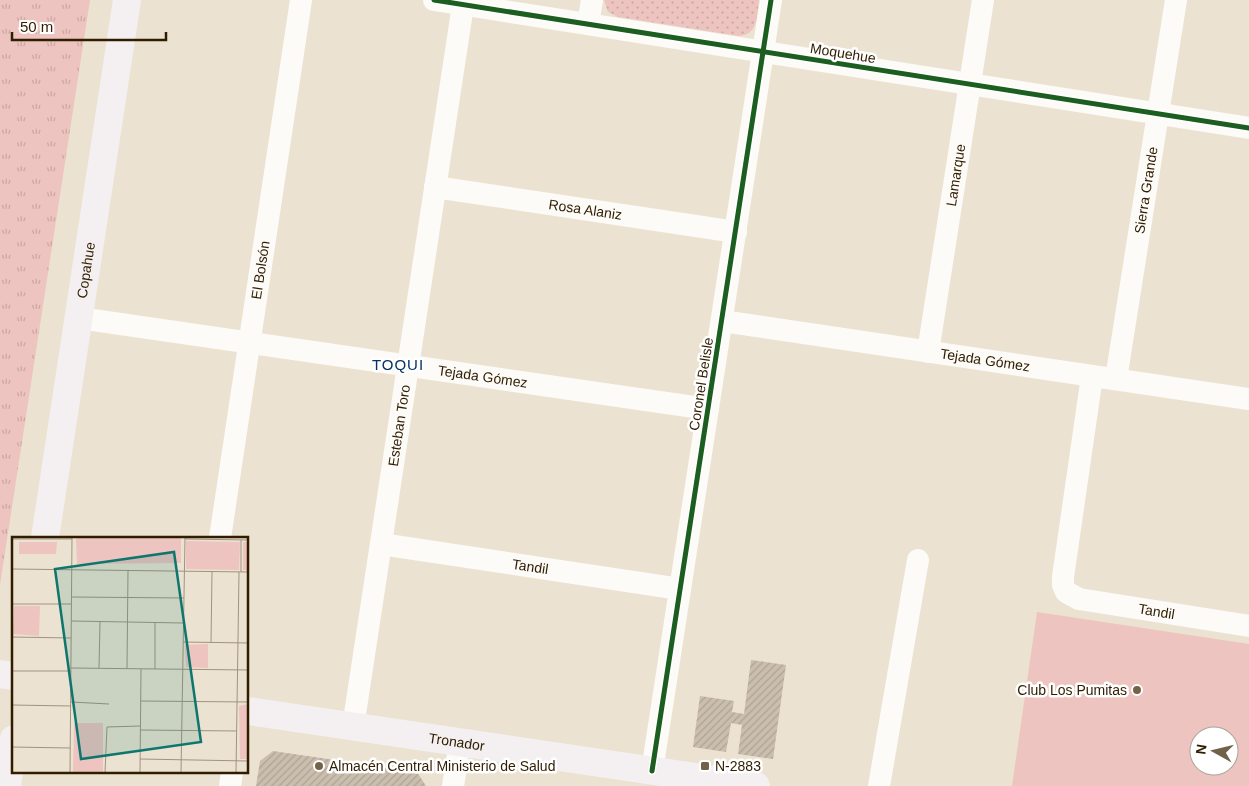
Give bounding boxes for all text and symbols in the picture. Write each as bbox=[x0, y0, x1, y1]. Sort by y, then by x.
scale bar bbox=[12, 10, 166, 42]
text: 50 m bbox=[20, 18, 53, 35]
street label: Moquehue bbox=[809, 40, 877, 66]
street label: Lamarque bbox=[943, 143, 968, 208]
street label: Sierra Grande bbox=[1131, 145, 1161, 235]
street label: Rosa Alaniz bbox=[548, 196, 623, 223]
street label: El Bolsón bbox=[248, 240, 273, 300]
street label: Copahue bbox=[74, 241, 98, 299]
street label: Coronel Belisle bbox=[686, 336, 716, 432]
street label: Tejada Gómez bbox=[939, 345, 1031, 374]
district label: TOQUI bbox=[372, 356, 424, 373]
street label: Tejada Gómez bbox=[437, 362, 529, 391]
street label: Esteban Toro bbox=[385, 383, 413, 467]
inset map bbox=[12, 537, 249, 774]
street label: Tandil bbox=[511, 556, 550, 577]
street label: Tandil bbox=[1137, 601, 1176, 622]
place label: Club Los Pumitas bbox=[1017, 682, 1127, 698]
marker: Club Los Pumitas bbox=[1131, 684, 1143, 696]
north arrow bbox=[1189, 726, 1239, 776]
street label: Tronador bbox=[428, 730, 486, 754]
text: N bbox=[1192, 743, 1210, 755]
place label: Almacén Central Ministerio de Salud bbox=[329, 758, 555, 774]
place label: N-2883 bbox=[715, 758, 761, 774]
marker: Almacén Central Ministerio de Salud bbox=[313, 760, 325, 772]
marker: N-2883 bbox=[699, 760, 711, 772]

